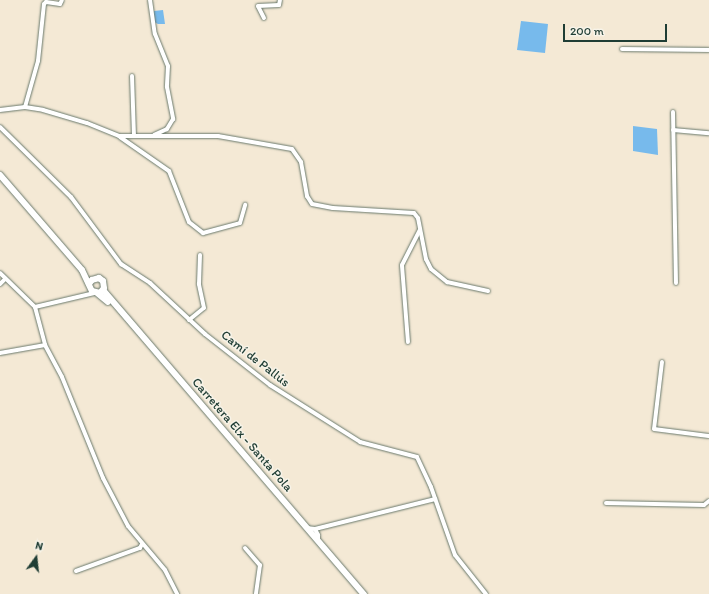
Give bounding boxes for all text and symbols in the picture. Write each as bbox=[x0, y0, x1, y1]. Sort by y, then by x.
scale bar bbox=[565, 16, 669, 42]
text: 200 m bbox=[570, 24, 604, 38]
street label: Camí de Pallús bbox=[218, 327, 292, 391]
street label: Carretera Elx - Santa Pola bbox=[189, 375, 295, 495]
north arrow bbox=[16, 538, 56, 578]
text: N bbox=[34, 539, 45, 553]

